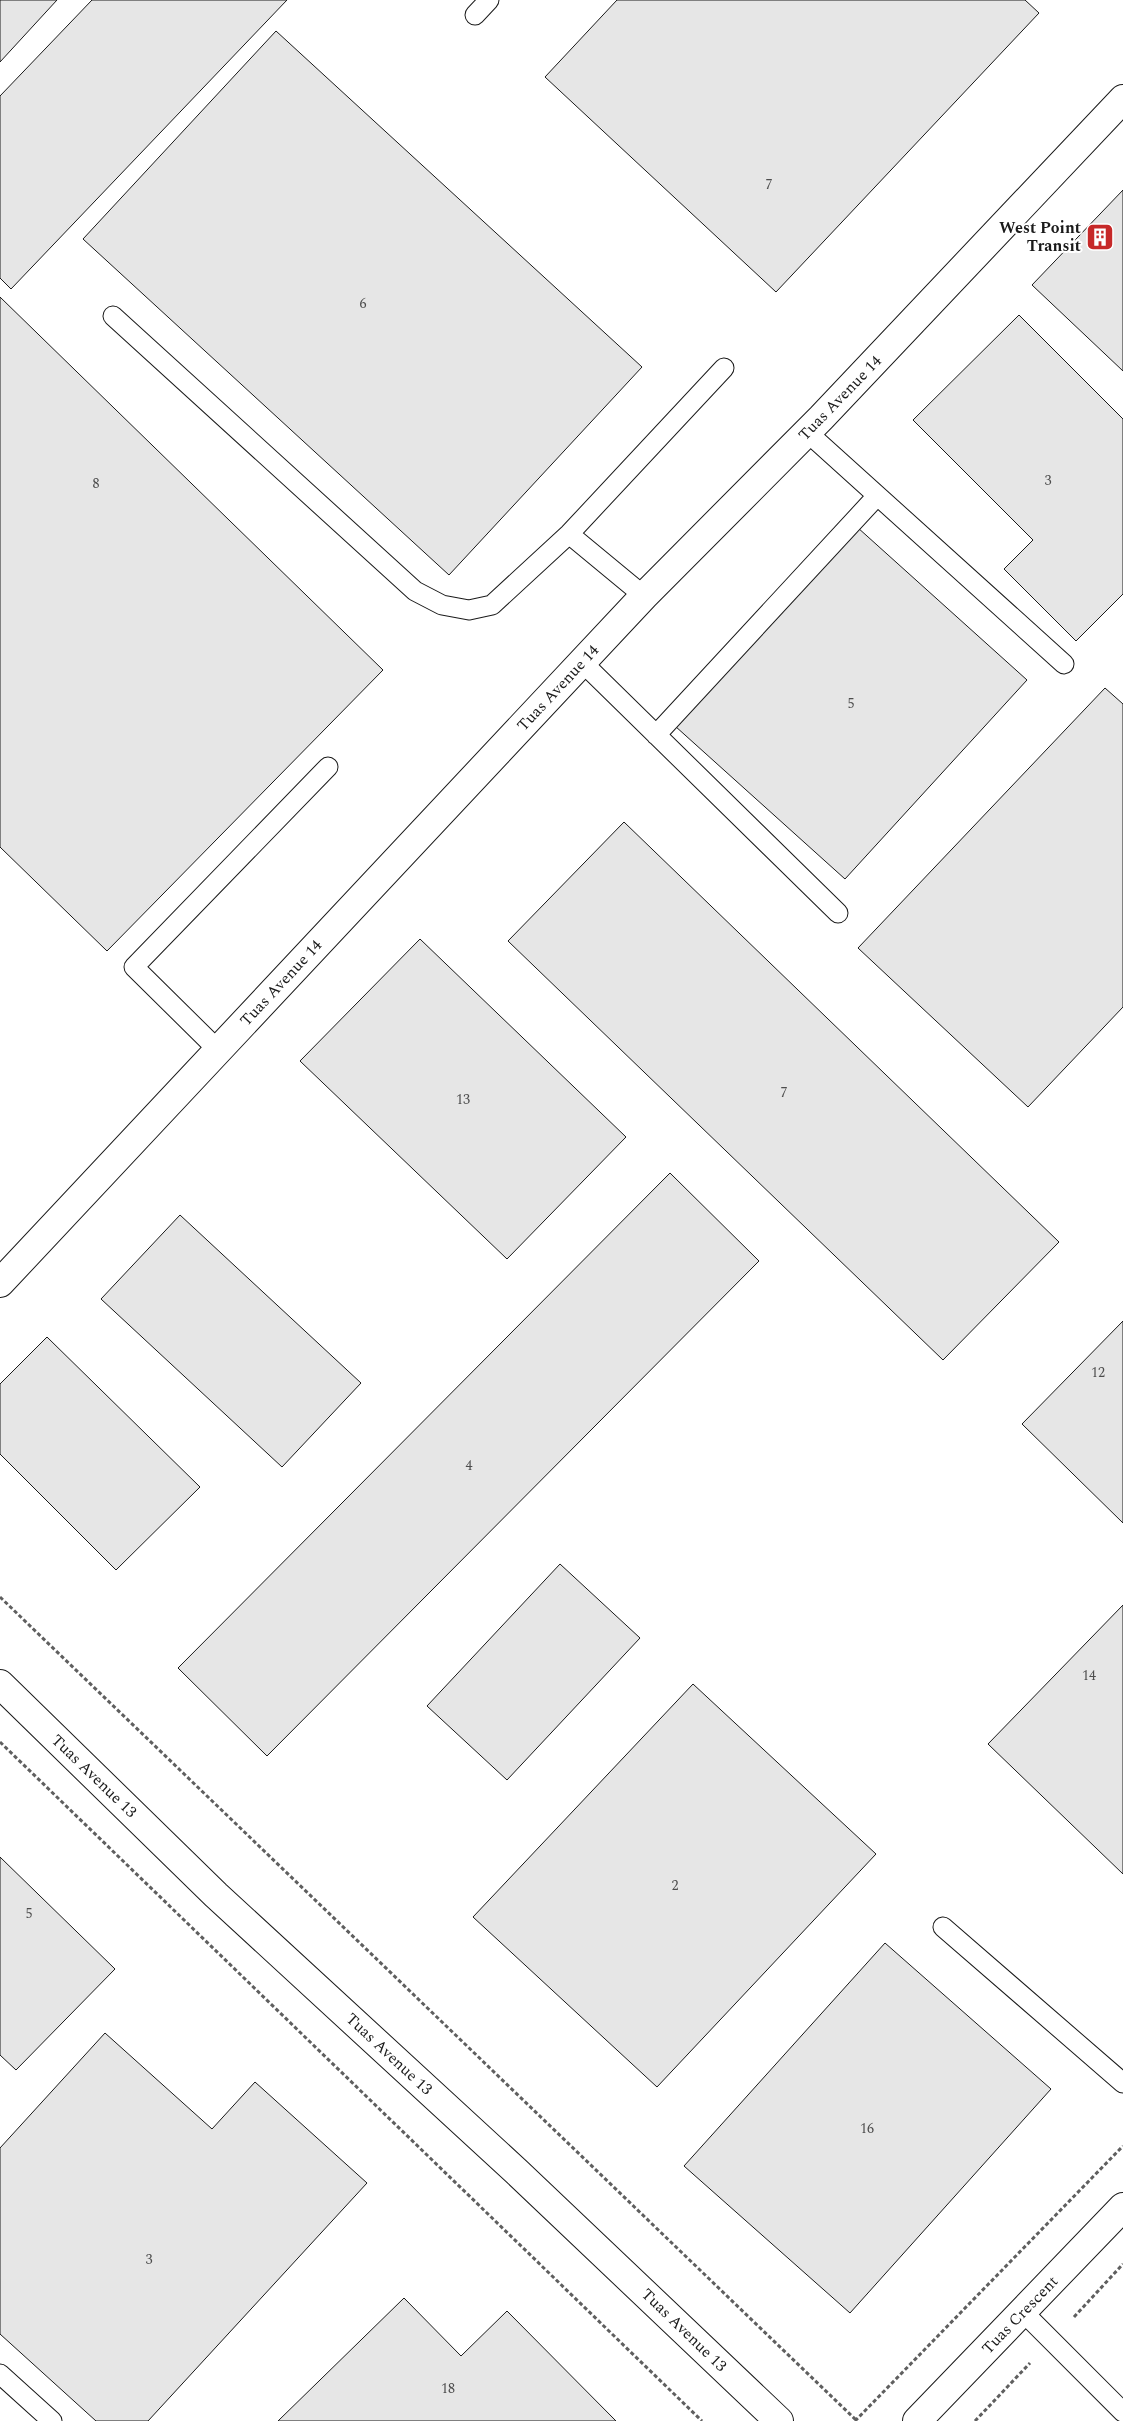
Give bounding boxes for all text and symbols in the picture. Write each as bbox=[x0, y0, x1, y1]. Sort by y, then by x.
house number: 7 bbox=[766, 174, 773, 195]
place label: West Point Transit bbox=[999, 216, 1081, 258]
building icon: West Point Transit bbox=[1085, 222, 1115, 252]
house number: 6 bbox=[360, 293, 367, 314]
street label: Tuas Avenue 14 bbox=[793, 350, 887, 446]
house number: 3 bbox=[1045, 470, 1052, 491]
house number: 8 bbox=[93, 473, 100, 494]
street label: Tuas Avenue 14 bbox=[511, 639, 605, 737]
house number: 5 bbox=[848, 693, 855, 714]
street label: Tuas Avenue 14 bbox=[234, 934, 328, 1032]
house number: 7 bbox=[781, 1082, 788, 1103]
house number: 13 bbox=[456, 1089, 470, 1110]
house number: 12 bbox=[1091, 1362, 1105, 1383]
house number: 4 bbox=[466, 1455, 473, 1476]
house number: 14 bbox=[1082, 1665, 1096, 1686]
street label: Tuas Avenue 13 bbox=[46, 1729, 142, 1823]
house number: 2 bbox=[672, 1875, 679, 1896]
house number: 5 bbox=[26, 1903, 33, 1924]
street label: Tuas Avenue 13 bbox=[340, 2007, 438, 2101]
house number: 16 bbox=[860, 2118, 874, 2139]
house number: 3 bbox=[146, 2249, 153, 2270]
street label: Tuas Crescent bbox=[976, 2270, 1064, 2360]
street label: Tuas Avenue 13 bbox=[636, 2283, 732, 2377]
house number: 18 bbox=[441, 2378, 455, 2399]

